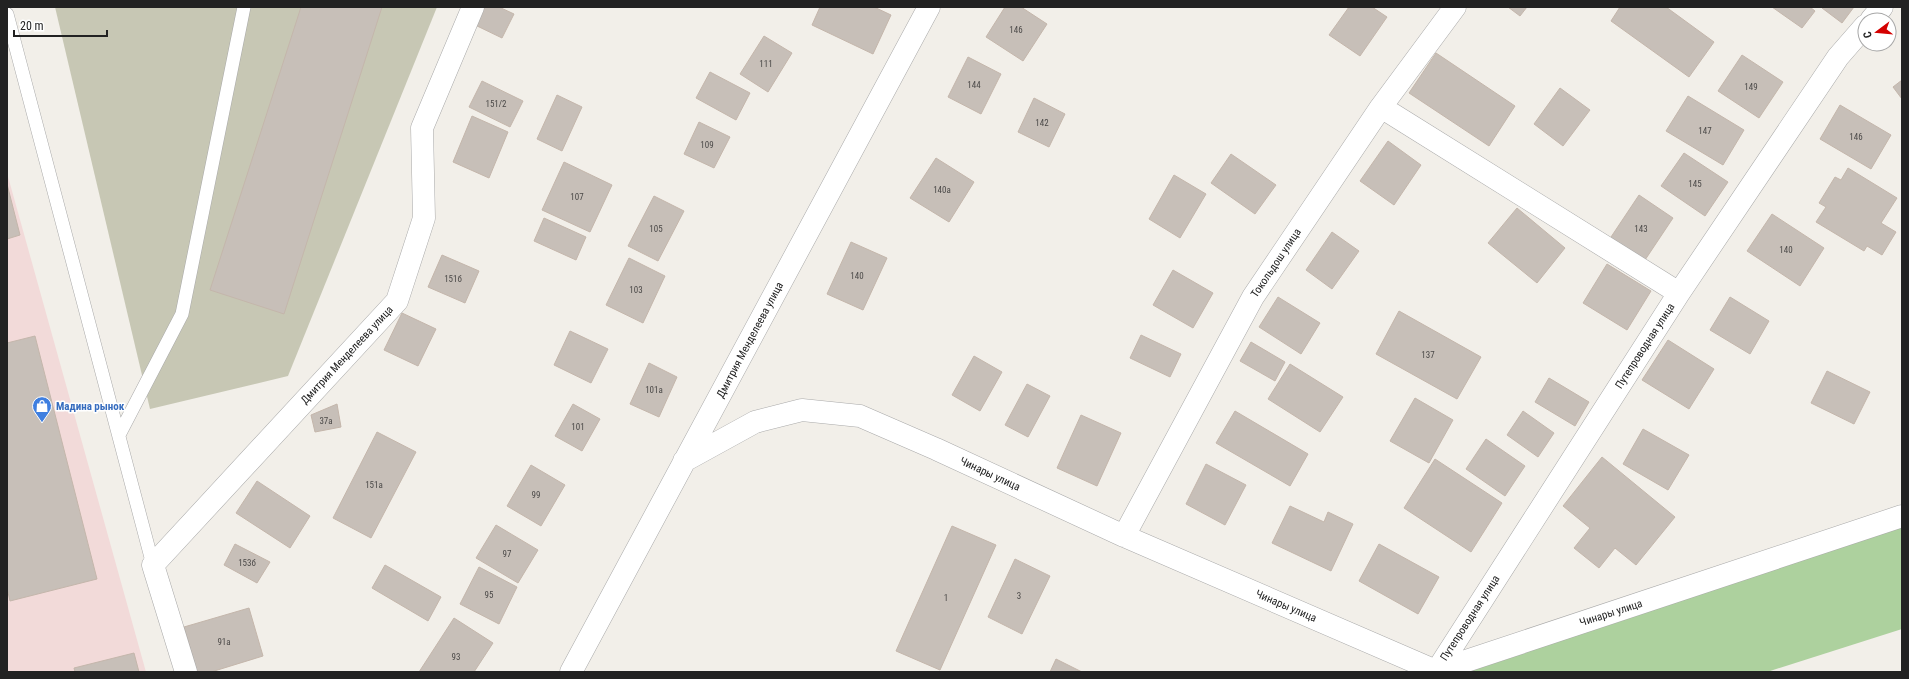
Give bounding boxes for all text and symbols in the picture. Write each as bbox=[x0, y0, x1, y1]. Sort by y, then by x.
scale bar bbox=[14, 12, 107, 38]
north arrow bbox=[1857, 12, 1897, 52]
text: 20 m bbox=[20, 19, 44, 33]
house number: 146 bbox=[1009, 25, 1023, 35]
text: С bbox=[1861, 30, 1875, 39]
house number: 111 bbox=[759, 59, 773, 69]
house number: 144 bbox=[967, 80, 981, 90]
house number: 149 bbox=[1744, 82, 1758, 92]
house number: 151/2 bbox=[485, 99, 507, 109]
house number: 142 bbox=[1035, 118, 1049, 128]
house number: 147 bbox=[1698, 126, 1712, 136]
house number: 146 bbox=[1849, 132, 1863, 142]
house number: 109 bbox=[700, 140, 714, 150]
house number: 145 bbox=[1688, 179, 1702, 189]
house number: 140а bbox=[933, 185, 951, 195]
house number: 107 bbox=[570, 192, 584, 202]
house number: 105 bbox=[649, 224, 663, 234]
house number: 143 bbox=[1634, 224, 1648, 234]
street label: Токольдош улица bbox=[1248, 226, 1304, 300]
house number: 140 bbox=[1779, 245, 1793, 255]
house number: 140 bbox=[850, 271, 864, 281]
house number: 151б bbox=[444, 274, 462, 284]
street label: Дмитрия Менделеева улица bbox=[714, 280, 786, 400]
house number: 103 bbox=[629, 285, 643, 295]
street label: Путепроводная улица bbox=[1613, 301, 1677, 391]
street label: Дмитрия Менделеева улица bbox=[298, 303, 396, 407]
house number: 137 bbox=[1421, 350, 1435, 360]
house number: 101а bbox=[645, 385, 663, 395]
shop icon: Мадина рынок bbox=[31, 395, 53, 423]
place label: Мадина рынок bbox=[56, 400, 125, 413]
house number: 37а bbox=[319, 416, 333, 426]
house number: 101 bbox=[571, 422, 585, 432]
street label: Чинары улица bbox=[958, 454, 1022, 494]
house number: 151а bbox=[365, 480, 383, 490]
house number: 99 bbox=[532, 490, 540, 500]
house number: 97 bbox=[503, 549, 512, 559]
house number: 153б bbox=[238, 558, 256, 568]
street label: Путепроводная улица bbox=[1438, 573, 1502, 663]
street label: Чинары улица bbox=[1253, 587, 1319, 625]
house number: 95 bbox=[485, 590, 494, 600]
house number: 3 bbox=[1017, 591, 1021, 601]
house number: 1 bbox=[944, 593, 948, 603]
street label: Чинары улица bbox=[1578, 597, 1644, 629]
house number: 91а bbox=[217, 637, 231, 647]
house number: 93 bbox=[452, 652, 460, 662]

